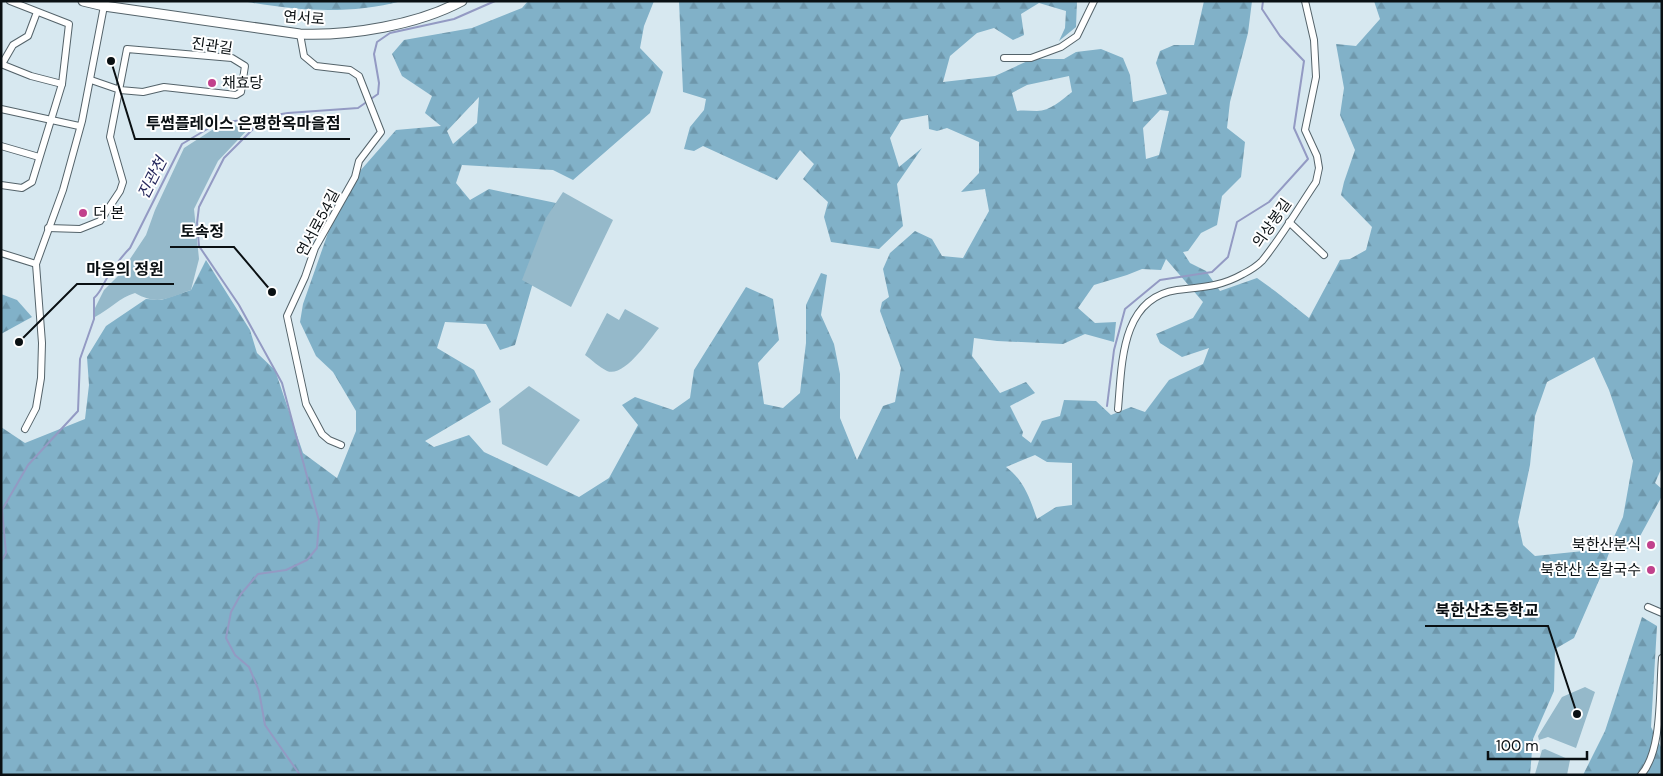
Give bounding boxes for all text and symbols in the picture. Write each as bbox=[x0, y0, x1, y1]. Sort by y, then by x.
street label: 연서로 bbox=[283, 7, 325, 29]
street label: 진관길 bbox=[190, 33, 234, 59]
place label: 채효당 bbox=[222, 73, 264, 93]
marker: 채효당 bbox=[206, 77, 218, 89]
callout: 투썸플레이스 은평한옥마을점 bbox=[135, 108, 350, 139]
text: 투썸플레이스 은평한옥마을점 bbox=[145, 113, 341, 134]
water label: 진관천 bbox=[133, 152, 172, 202]
street label: 연서로54길 bbox=[292, 186, 344, 260]
street label: 의상봉길 bbox=[1248, 195, 1296, 251]
place label: 더 본 bbox=[93, 203, 125, 223]
marker: 더 본 bbox=[77, 207, 89, 219]
callout: 토속정 bbox=[170, 216, 234, 247]
text: 토속정 bbox=[180, 221, 224, 242]
callout: 마음의 정원 bbox=[77, 253, 174, 284]
text: 마음의 정원 bbox=[86, 259, 164, 280]
place label: 북한산분식 bbox=[1572, 535, 1641, 555]
marker: 북한산분식 bbox=[1645, 539, 1657, 551]
place label: 북한산 손칼국수 bbox=[1540, 560, 1641, 580]
marker: 북한산 손칼국수 bbox=[1645, 564, 1657, 576]
callout: 북한산초등학교 bbox=[1425, 595, 1548, 626]
text: 북한산초등학교 bbox=[1435, 600, 1539, 621]
scale bar bbox=[1488, 728, 1587, 760]
text: 100 m bbox=[1496, 736, 1539, 756]

